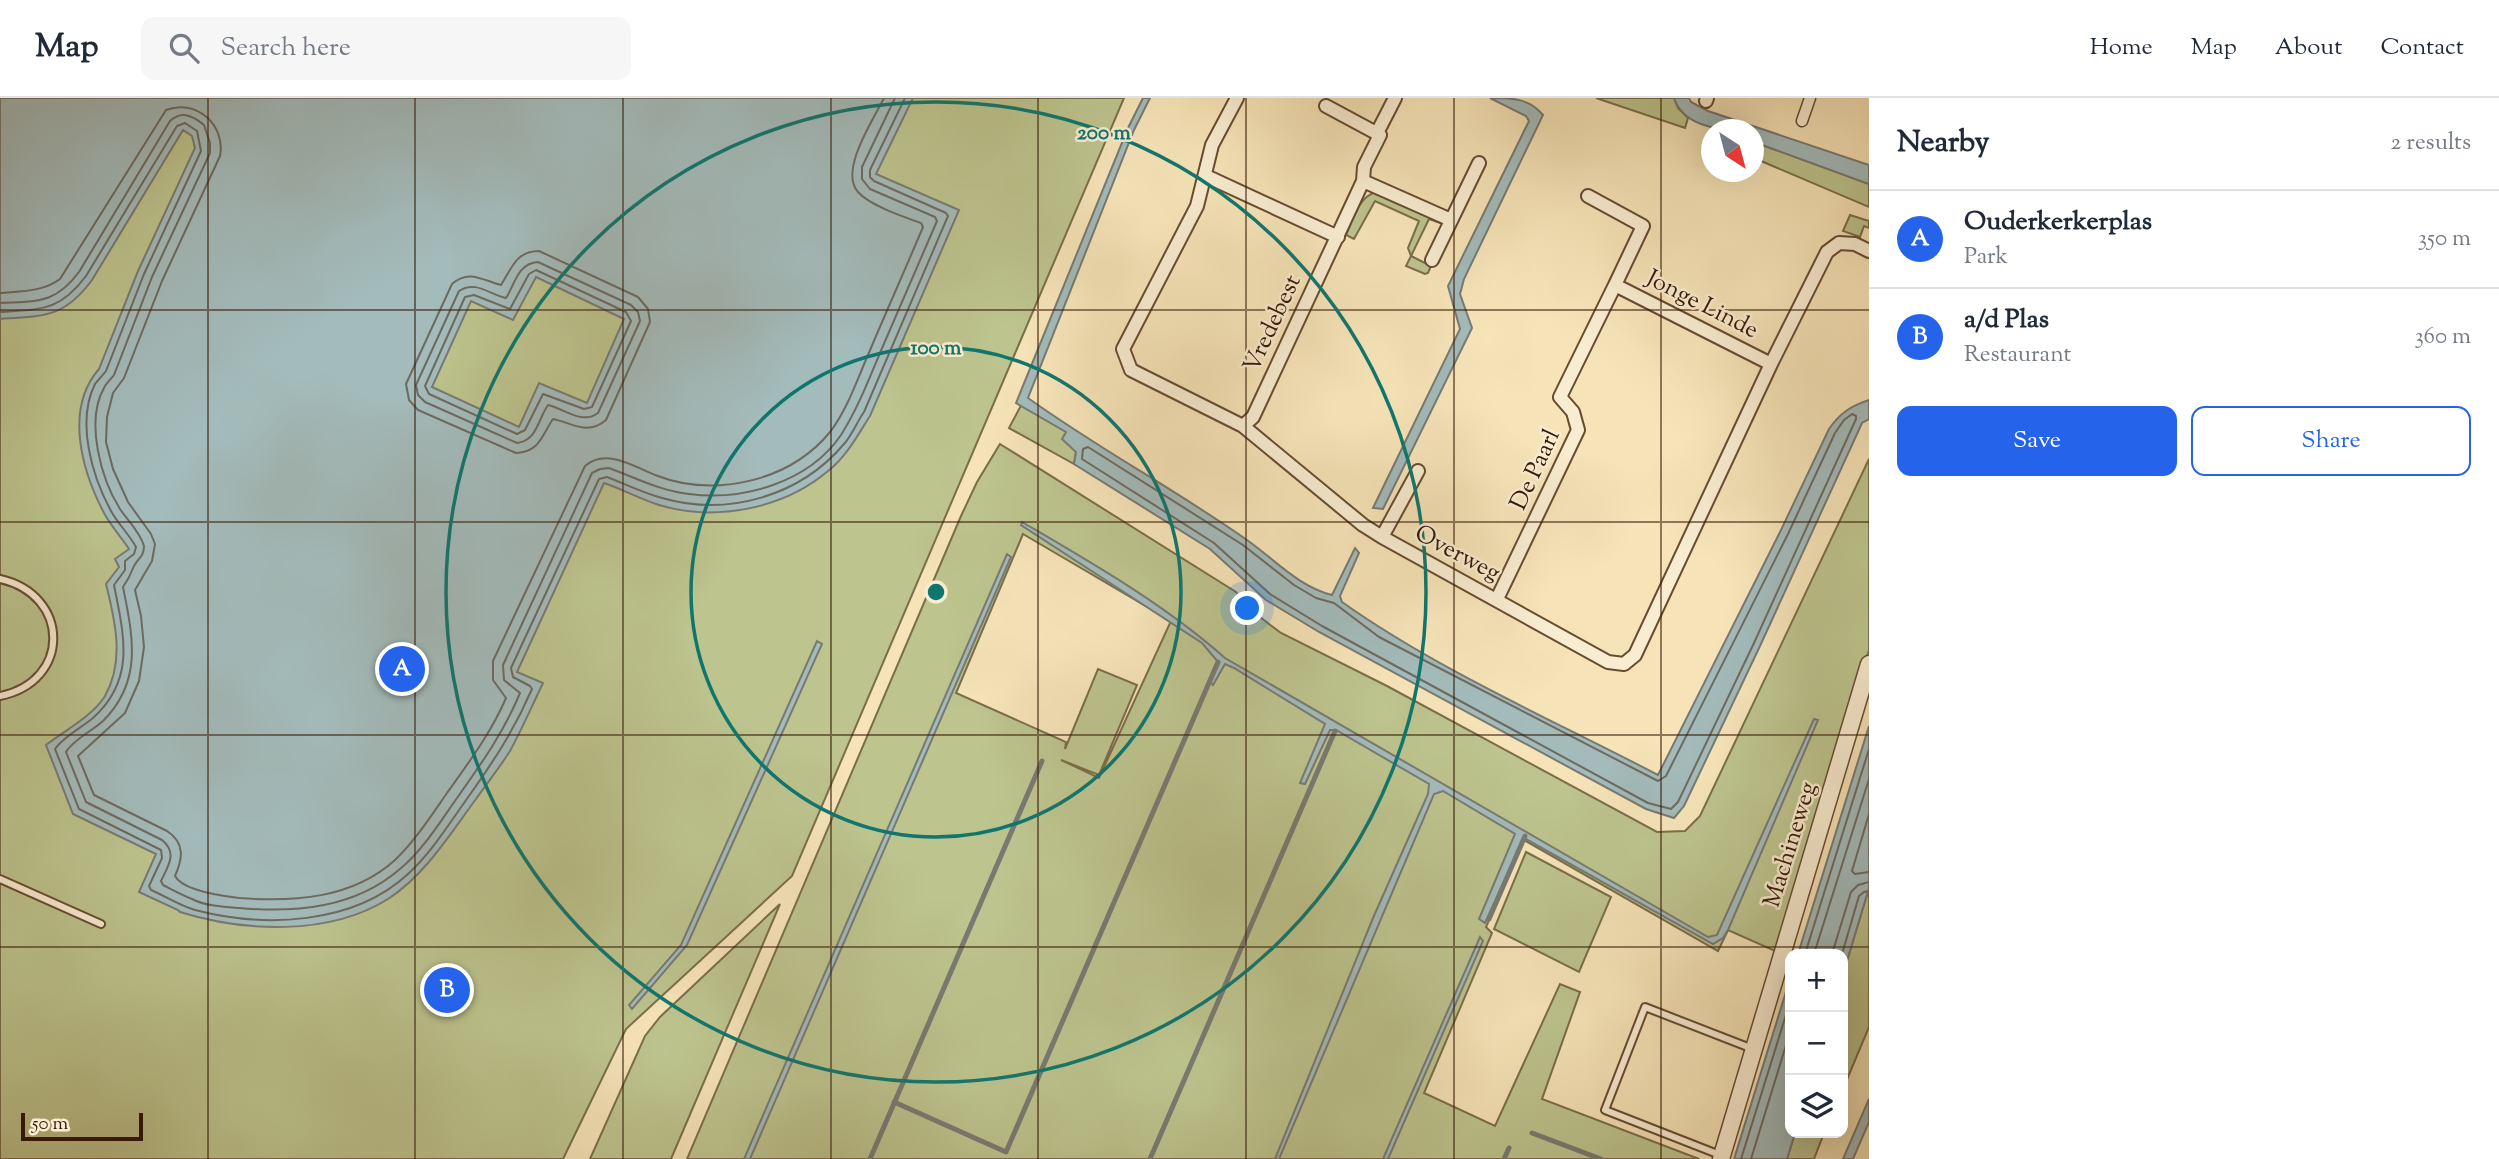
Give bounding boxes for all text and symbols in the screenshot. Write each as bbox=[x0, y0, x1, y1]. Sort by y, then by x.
search box bbox=[141, 17, 631, 80]
text: Map bbox=[35, 24, 99, 72]
icon: search bbox=[165, 29, 203, 67]
text: Search here bbox=[221, 30, 351, 67]
text: Home bbox=[2090, 31, 2153, 65]
text: Map bbox=[2191, 31, 2237, 65]
text: About bbox=[2275, 31, 2342, 65]
text: Contact bbox=[2380, 31, 2464, 65]
text: 200 m bbox=[1077, 119, 1132, 149]
north arrow bbox=[1701, 119, 1764, 182]
text: Nearby bbox=[1897, 122, 1989, 165]
text: 2 results bbox=[2391, 127, 2471, 160]
text: Ouderkerkerplas bbox=[1964, 204, 2152, 241]
text: A bbox=[1911, 223, 1929, 256]
text: 350 m bbox=[2418, 223, 2471, 256]
text: Park bbox=[1964, 241, 2008, 274]
street label: Jonge Linde bbox=[1638, 261, 1764, 348]
street label: Vredebest bbox=[1236, 270, 1310, 378]
text: a/d Plas bbox=[1964, 302, 2049, 339]
text: B bbox=[1913, 321, 1927, 354]
text: 360 m bbox=[2414, 321, 2471, 354]
text: 100 m bbox=[911, 334, 962, 364]
text: Restaurant bbox=[1964, 339, 2071, 372]
button: Save bbox=[1897, 406, 2177, 476]
button: Share bbox=[2191, 406, 2471, 476]
street label: De Paarl bbox=[1502, 424, 1570, 516]
street label: Overweg bbox=[1408, 517, 1506, 591]
centre of rings bbox=[924, 580, 948, 604]
your location bbox=[1230, 591, 1264, 625]
pin: A bbox=[379, 643, 425, 695]
street label: Machineweg bbox=[1756, 778, 1826, 912]
map controls bbox=[1785, 949, 1848, 1138]
button: + bbox=[1785, 949, 1848, 1012]
pin: B bbox=[424, 964, 470, 1016]
button: − bbox=[1785, 1012, 1848, 1075]
button: layers bbox=[1785, 1075, 1848, 1138]
scale bar bbox=[21, 1110, 144, 1142]
text: 50 m bbox=[32, 1111, 68, 1138]

